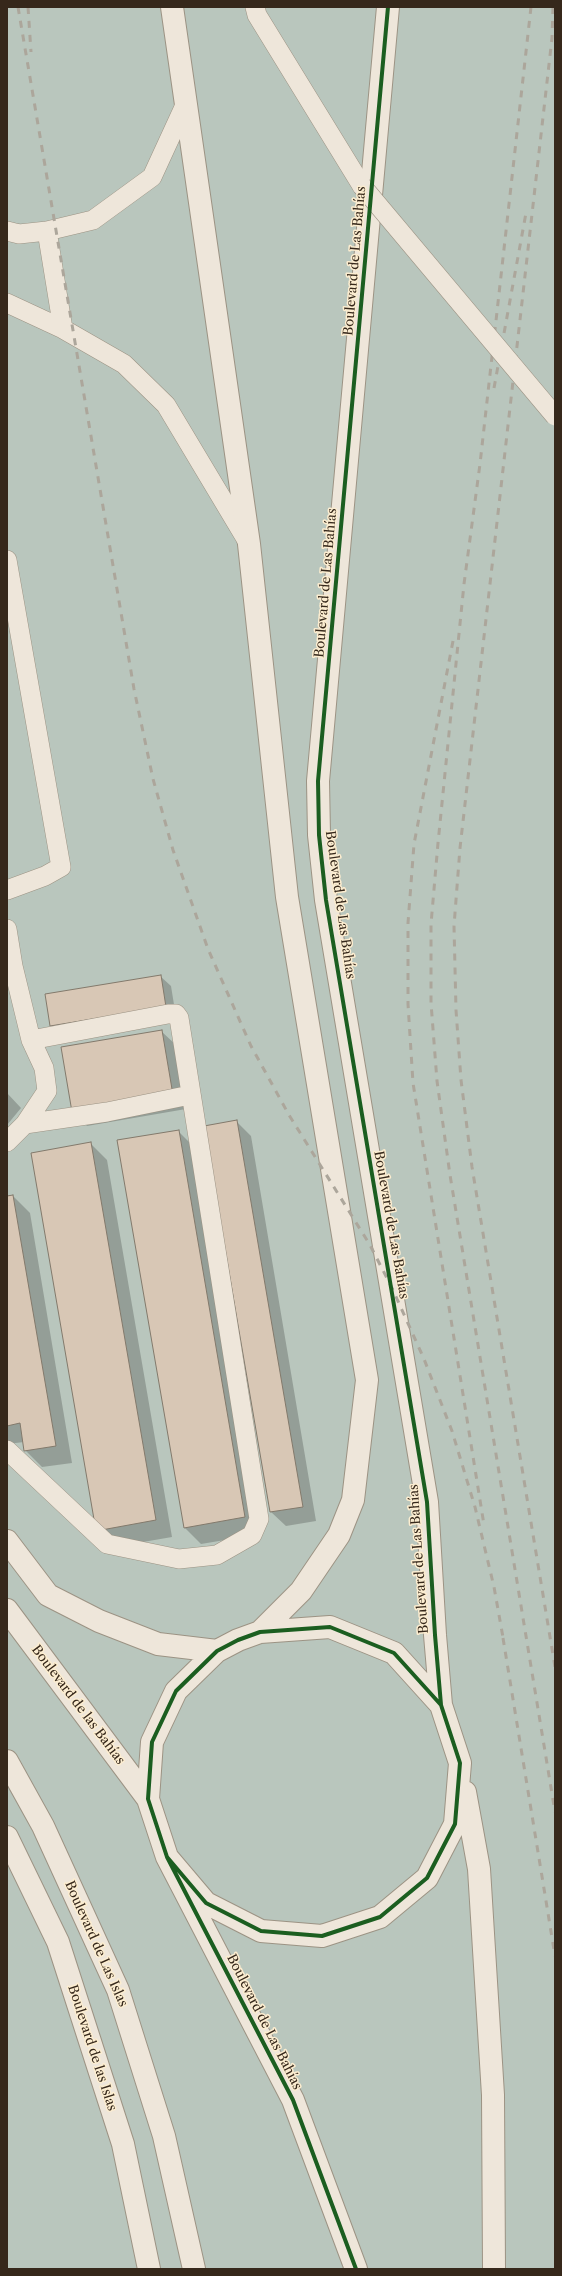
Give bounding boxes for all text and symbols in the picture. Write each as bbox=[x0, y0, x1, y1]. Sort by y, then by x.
street label: Boulevard de Las Bahías bbox=[341, 186, 369, 336]
street label: Boulevard de Las Bahías bbox=[312, 508, 340, 658]
street label: Boulevard de Las Bahías bbox=[322, 830, 358, 980]
street label: Boulevard de Las Bahías bbox=[370, 1150, 412, 1300]
street label: Boulevard de Las Bahías bbox=[406, 1484, 432, 1634]
street label: Boulevard de las Bahías bbox=[28, 1642, 128, 1768]
street label: Boulevard de Las Islas bbox=[61, 1879, 131, 2009]
street label: Boulevard de Las Bahías bbox=[223, 1952, 305, 2092]
street label: Boulevard de las Islas bbox=[64, 1983, 120, 2113]

